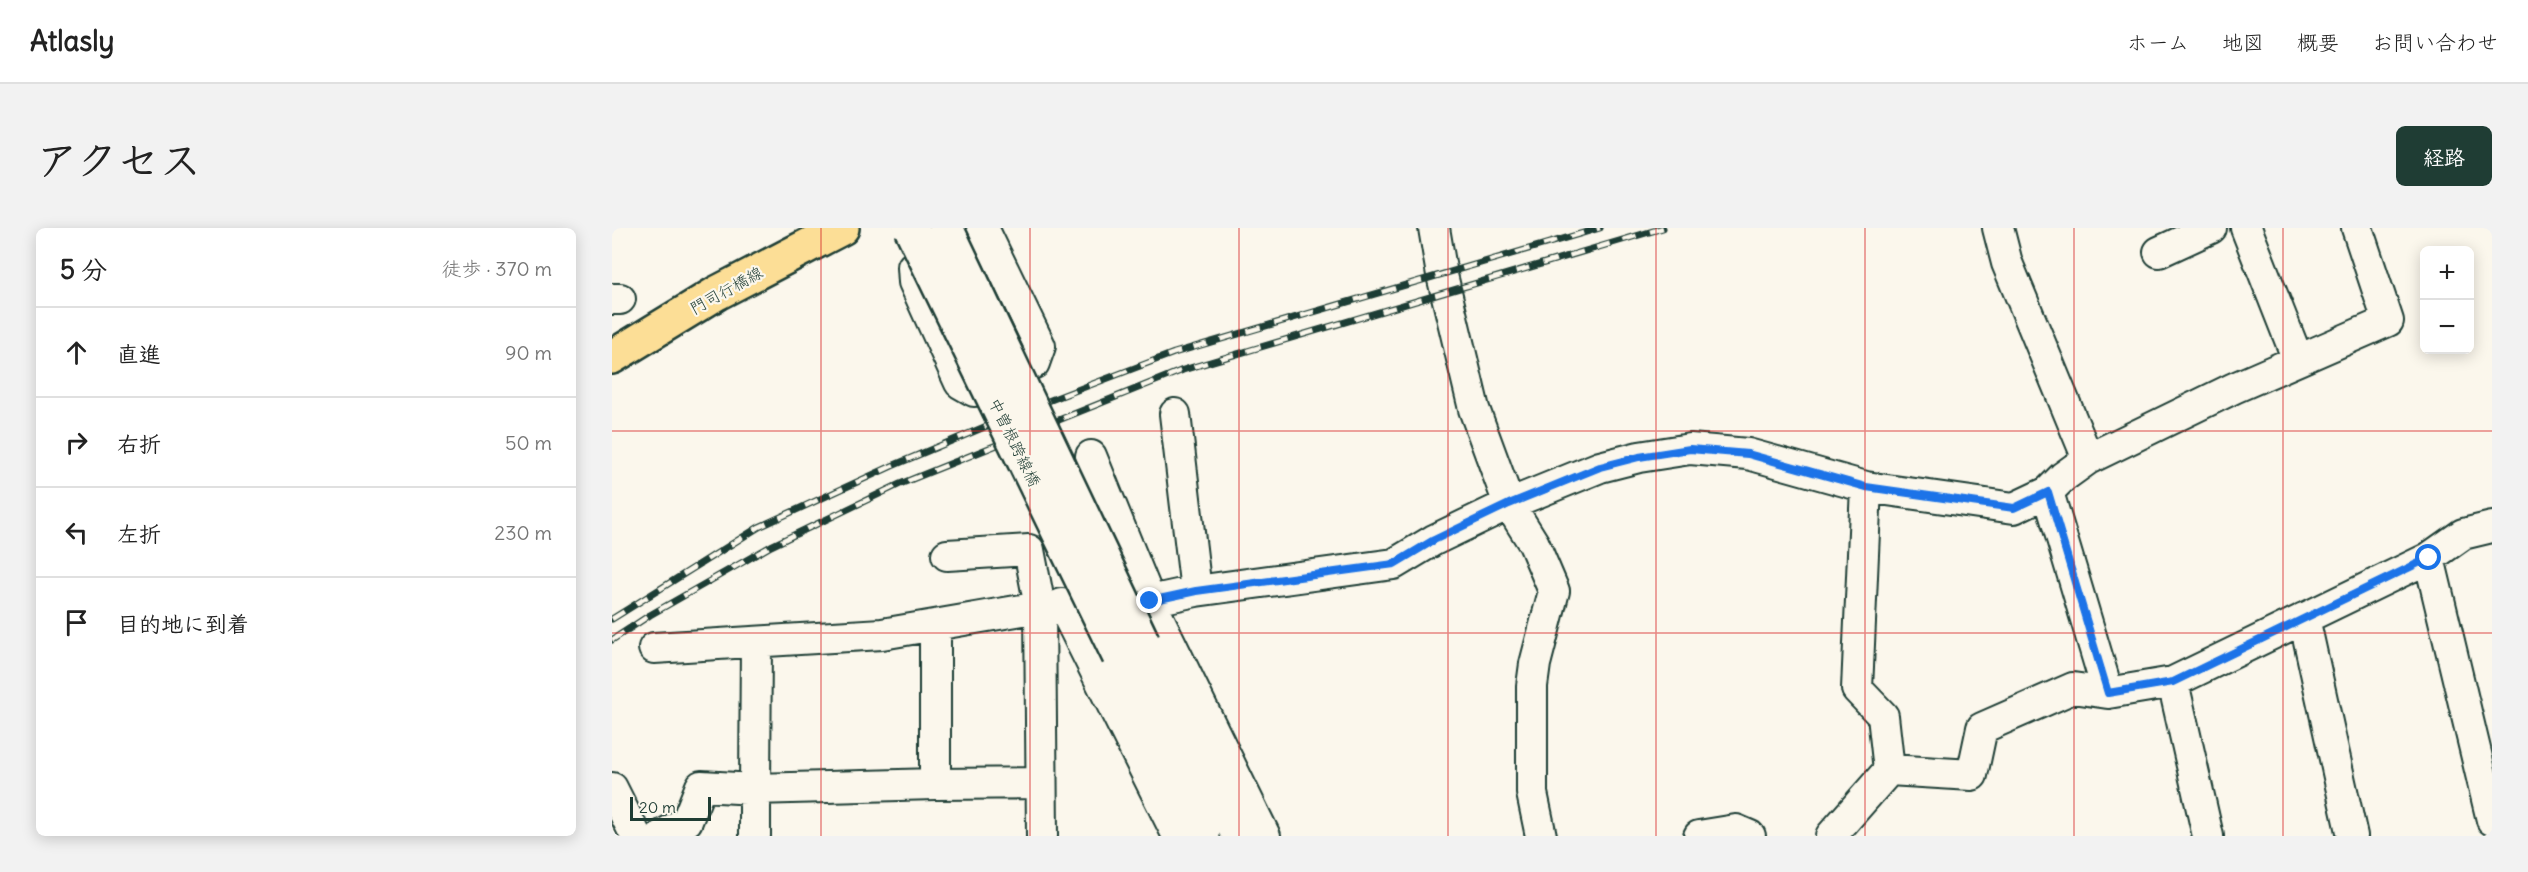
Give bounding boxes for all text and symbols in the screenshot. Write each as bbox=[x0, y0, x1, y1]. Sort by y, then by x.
text: Atlasly bbox=[30, 23, 114, 59]
text: ホーム bbox=[2127, 29, 2189, 56]
text: 地図 bbox=[2222, 29, 2264, 56]
text: 概要 bbox=[2297, 29, 2339, 56]
text: お問い合わせ bbox=[2372, 29, 2498, 56]
button: 経路 bbox=[2396, 126, 2492, 186]
text: アクセス bbox=[36, 134, 201, 186]
map controls bbox=[2420, 246, 2474, 354]
button: + bbox=[2420, 246, 2474, 300]
text: 5 分 bbox=[60, 253, 107, 286]
text: 徒歩 · 370 m bbox=[441, 256, 552, 281]
street label: 門司行橋線 bbox=[686, 262, 766, 318]
button: − bbox=[2420, 300, 2474, 354]
icon: ahead bbox=[60, 336, 93, 369]
text: 直進 bbox=[117, 340, 161, 368]
text: 90 m bbox=[505, 340, 552, 365]
street label: 中曽根跨線橋 bbox=[985, 394, 1045, 490]
icon: right bbox=[60, 426, 93, 459]
text: 右折 bbox=[117, 430, 161, 458]
text: 50 m bbox=[505, 430, 552, 455]
icon: left bbox=[60, 516, 93, 549]
text: 左折 bbox=[117, 520, 161, 548]
text: 230 m bbox=[494, 520, 552, 545]
route start bbox=[2415, 544, 2441, 570]
route end bbox=[1136, 587, 1162, 613]
icon: arrive bbox=[60, 606, 93, 639]
text: 目的地に到着 bbox=[117, 610, 249, 638]
scale bar bbox=[630, 794, 711, 822]
text: 20 m bbox=[639, 797, 676, 817]

